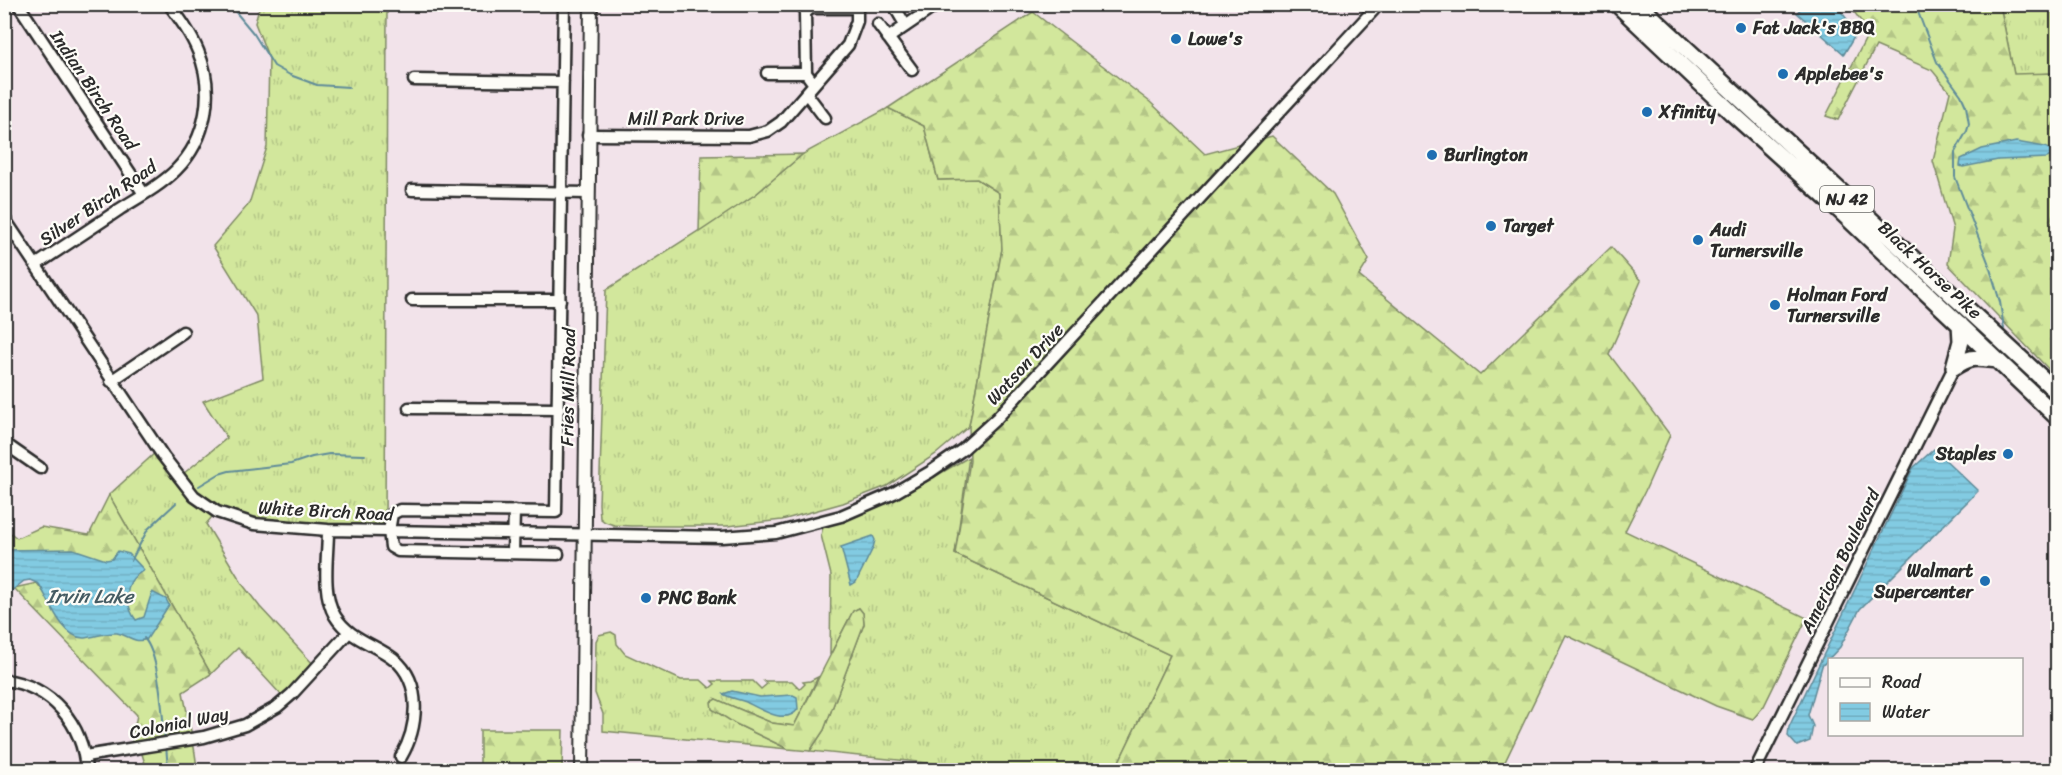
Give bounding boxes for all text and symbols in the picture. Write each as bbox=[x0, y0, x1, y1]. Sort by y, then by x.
place label: Fat Jack's BBQ bbox=[1752, 12, 1875, 44]
marker: Fat Jack's BBQ bbox=[1734, 21, 1748, 35]
street label: Indian Birch Road bbox=[41, 22, 147, 158]
place label: Lowe's bbox=[1188, 23, 1243, 55]
marker: Lowe's bbox=[1169, 32, 1183, 46]
place label: Applebee's bbox=[1794, 58, 1884, 90]
marker: Applebee's bbox=[1776, 67, 1790, 81]
place label: Xfinity bbox=[1658, 96, 1717, 128]
street label: Mill Park Drive bbox=[628, 103, 744, 135]
marker: Xfinity bbox=[1640, 105, 1654, 119]
place label: Burlington bbox=[1444, 139, 1528, 171]
marker: Burlington bbox=[1425, 148, 1439, 162]
street label: Silver Birch Road bbox=[32, 151, 165, 254]
road number: NJ 42 bbox=[1820, 186, 1874, 212]
place label: Target bbox=[1503, 210, 1555, 242]
street label: Black Horse Pike bbox=[1870, 213, 1990, 327]
place label: Audi Turnersville bbox=[1709, 214, 1804, 267]
marker: Target bbox=[1484, 219, 1498, 233]
marker: Audi Turnersville bbox=[1691, 233, 1705, 247]
place label: Holman Ford Turnersville bbox=[1786, 279, 1888, 332]
marker: Holman Ford Turnersville bbox=[1768, 298, 1782, 312]
street label: Watson Drive bbox=[978, 315, 1072, 413]
street label: Fries Mill Road bbox=[551, 326, 585, 446]
place label: Staples bbox=[1935, 438, 1997, 470]
marker: Staples bbox=[2001, 447, 2015, 461]
street label: American Boulevard bbox=[1791, 482, 1890, 640]
street label: White Birch Road bbox=[258, 491, 396, 531]
place label: Walmart Supercenter bbox=[1873, 555, 1975, 608]
marker: Walmart Supercenter bbox=[1978, 574, 1992, 588]
water label: Irvin Lake bbox=[46, 579, 136, 614]
place label: PNC Bank bbox=[658, 582, 737, 614]
marker: PNC Bank bbox=[639, 591, 653, 605]
legend bbox=[1828, 658, 2023, 736]
text: Road bbox=[1882, 666, 1922, 698]
text: Water bbox=[1882, 696, 1931, 728]
street label: Colonial Way bbox=[127, 698, 232, 748]

